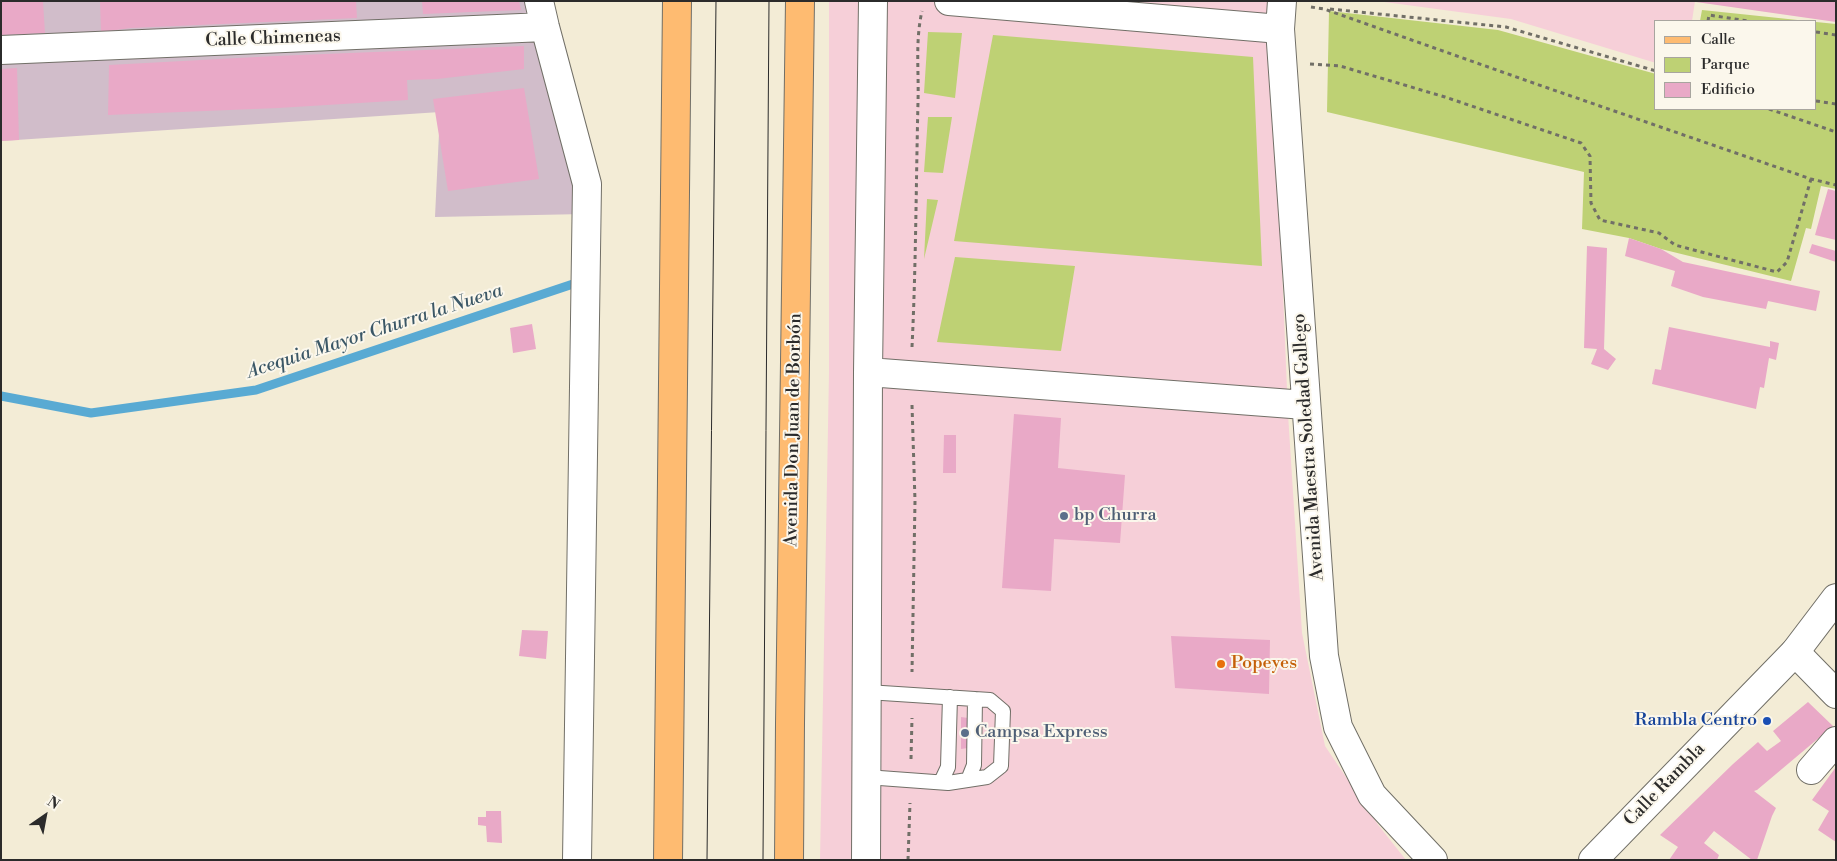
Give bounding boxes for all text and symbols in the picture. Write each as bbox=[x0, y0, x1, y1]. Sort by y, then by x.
legend bbox=[1654, 20, 1817, 110]
street label: Calle Chimeneas bbox=[205, 26, 341, 52]
text: Calle bbox=[1701, 30, 1735, 49]
text: Parque bbox=[1701, 55, 1750, 74]
text: Edificio bbox=[1701, 80, 1755, 99]
water label: Acequia Mayor Churra la Nueva bbox=[244, 280, 506, 384]
street label: Avenida Don Juan de Borbón bbox=[781, 313, 807, 547]
street label: Avenida Maestra Soledad Gallego bbox=[1289, 313, 1329, 581]
place label: bp Churra bbox=[1074, 505, 1157, 527]
marker: bp Churra bbox=[1058, 510, 1070, 522]
place label: Popeyes bbox=[1231, 653, 1297, 675]
marker: Popeyes bbox=[1215, 658, 1227, 670]
place label: Rambla Centro bbox=[1635, 710, 1757, 732]
marker: Rambla Centro bbox=[1761, 715, 1773, 727]
place label: Campsa Express bbox=[975, 722, 1108, 744]
marker: Campsa Express bbox=[959, 727, 971, 739]
street label: Calle Rambla bbox=[1620, 739, 1710, 831]
north arrow bbox=[20, 791, 70, 841]
text: N bbox=[44, 793, 63, 814]

